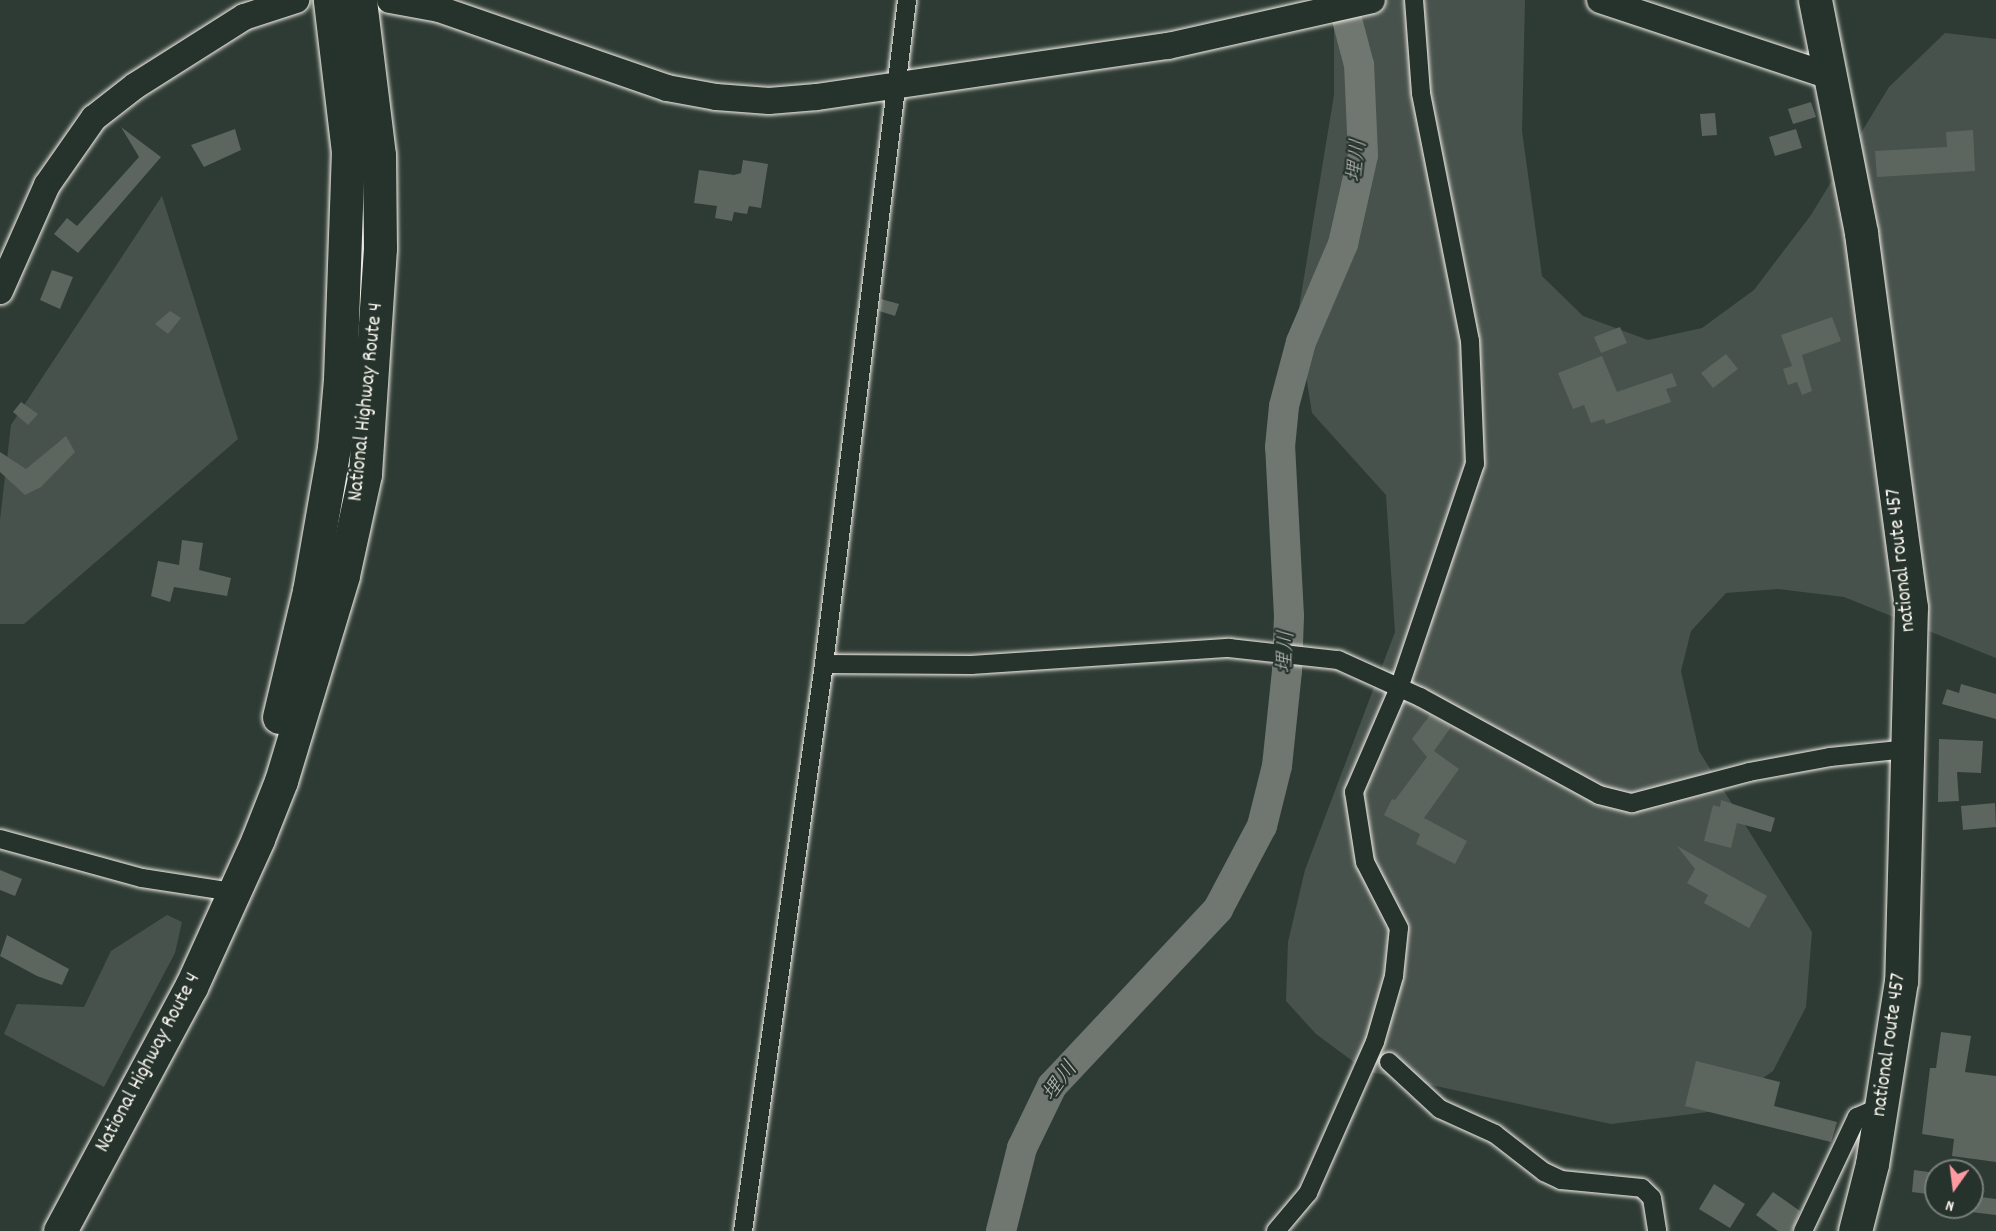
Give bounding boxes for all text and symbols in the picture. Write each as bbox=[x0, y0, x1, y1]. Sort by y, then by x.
water label: 埋川 bbox=[1342, 138, 1374, 184]
street label: National Highway Route 4 bbox=[344, 301, 390, 503]
street label: national route 457 bbox=[1882, 487, 1922, 633]
water label: 埋川 bbox=[1273, 629, 1301, 675]
street label: National Highway Route 4 bbox=[91, 969, 207, 1157]
street label: national route 457 bbox=[1867, 972, 1913, 1118]
water label: 埋川 bbox=[1037, 1056, 1085, 1108]
north arrow bbox=[1924, 1159, 1984, 1219]
text: N bbox=[1943, 1193, 1957, 1217]

